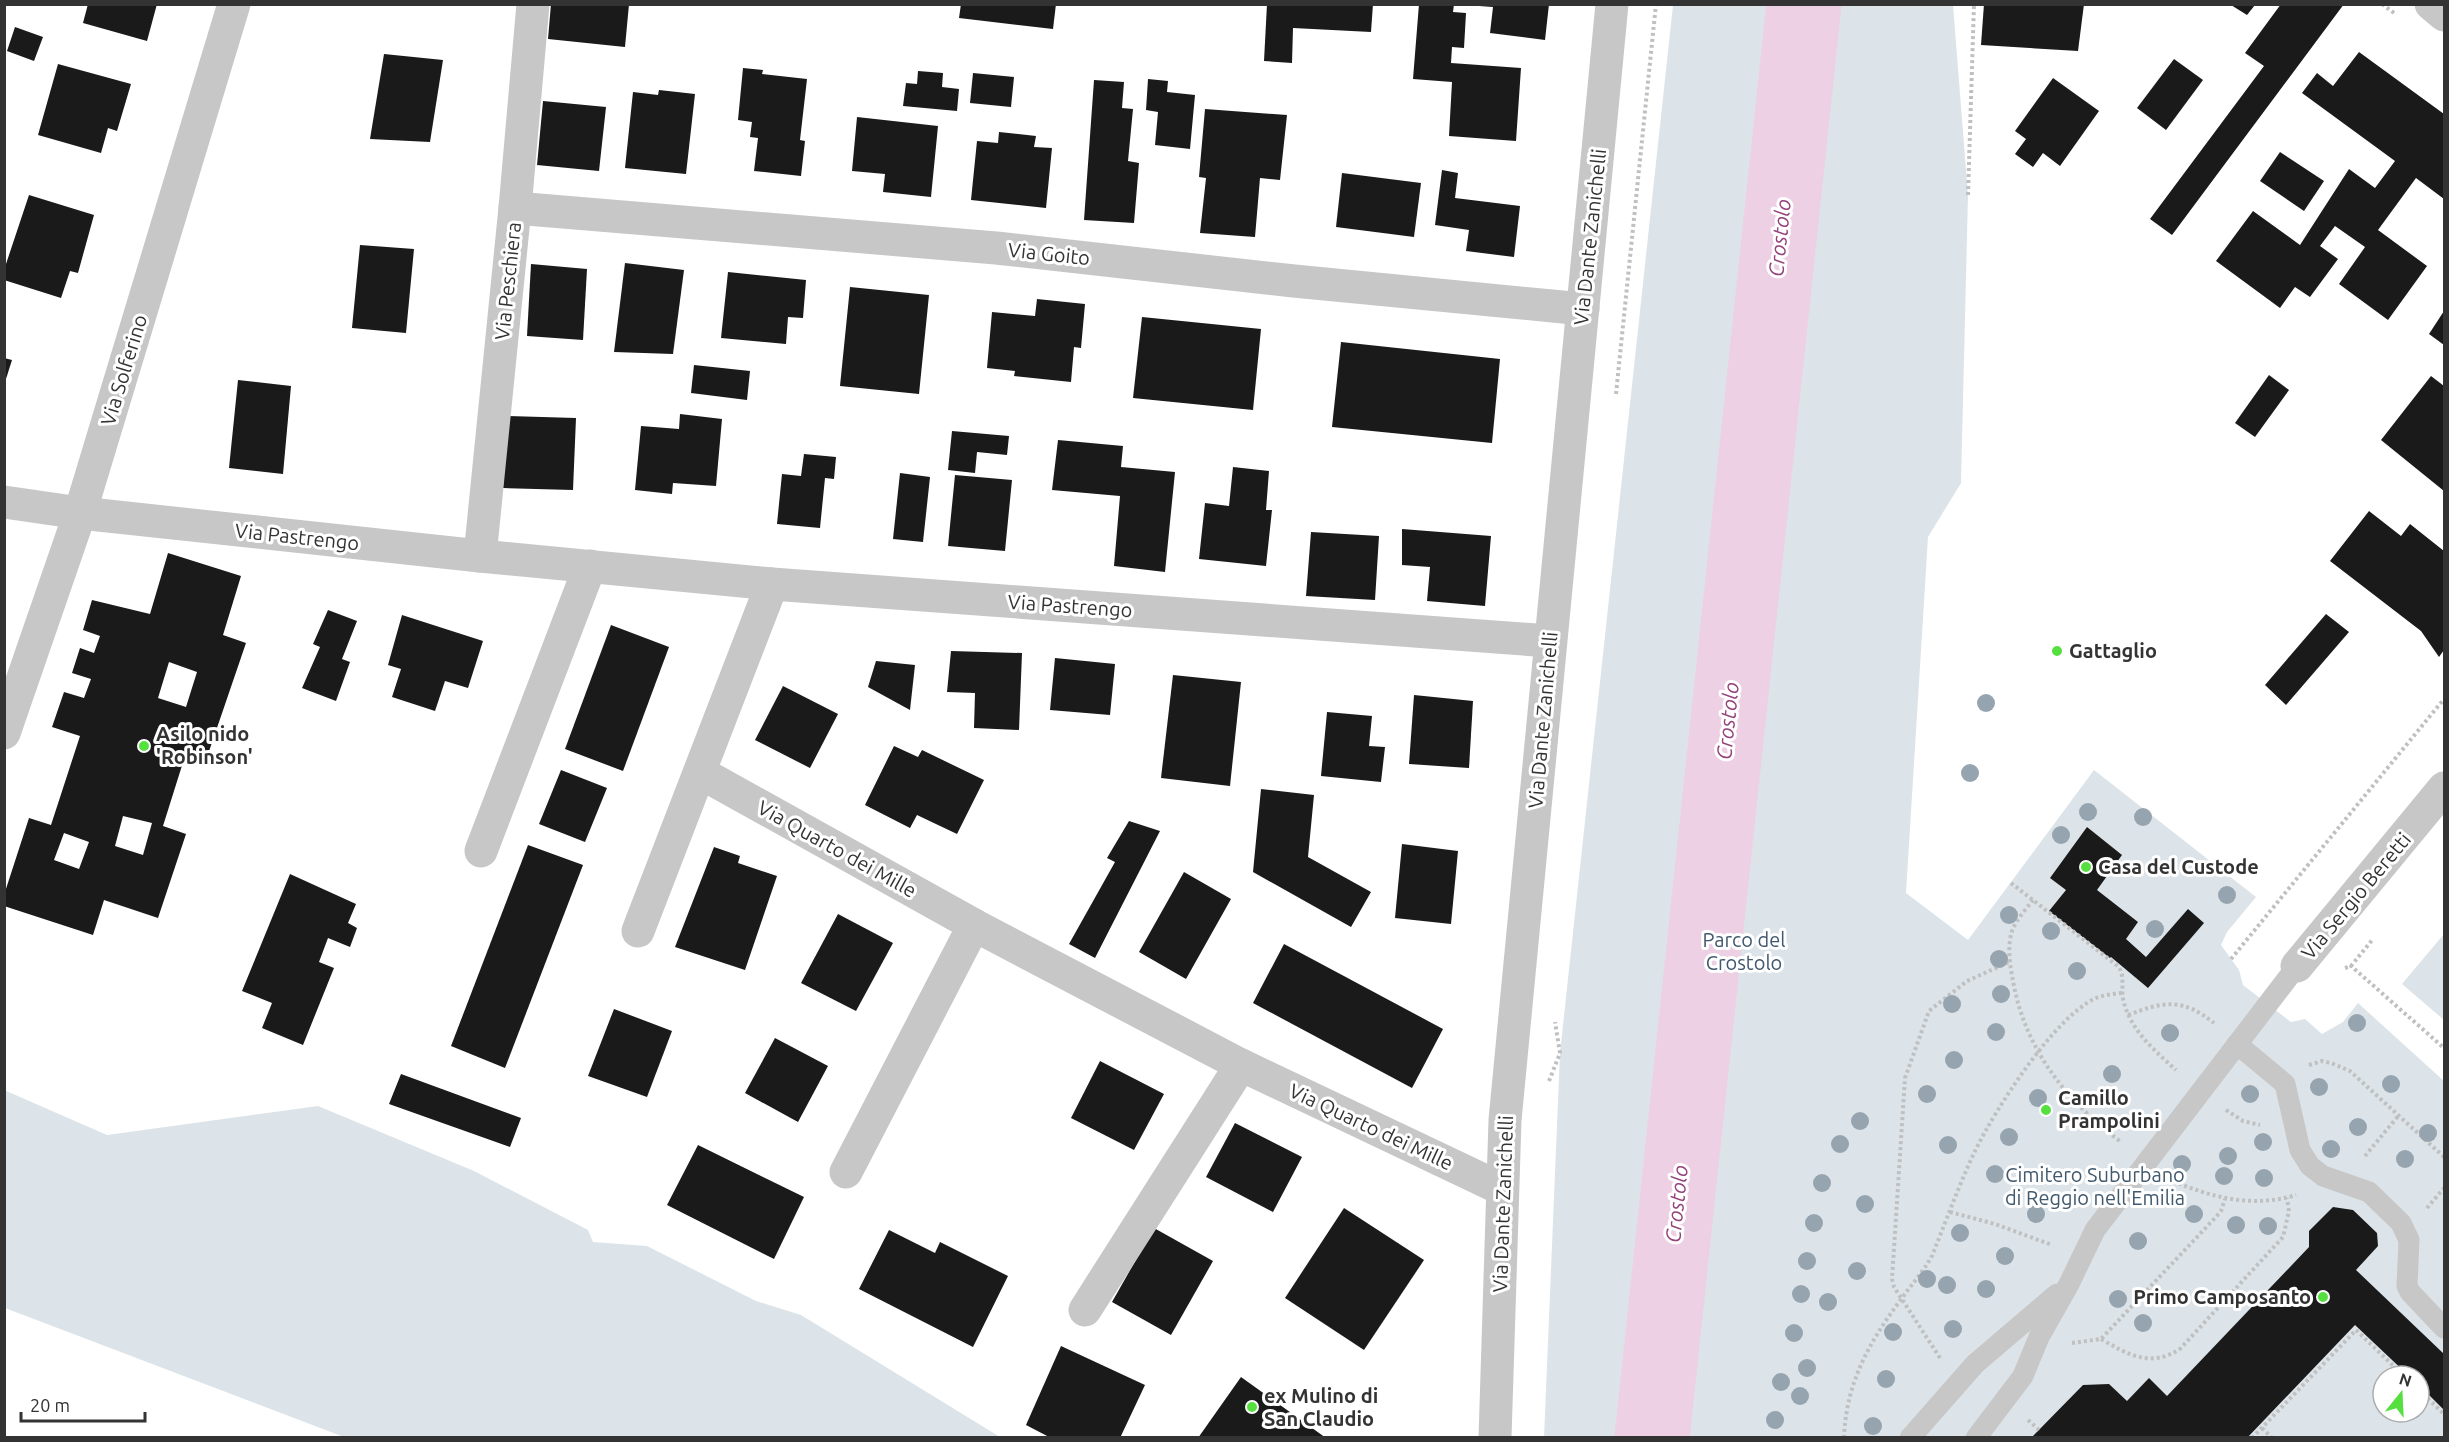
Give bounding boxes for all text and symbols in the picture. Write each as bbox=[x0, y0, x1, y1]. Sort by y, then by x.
street label: Via Dante Zanichelli bbox=[1569, 148, 1610, 326]
water label: Crostolo bbox=[1763, 198, 1795, 278]
street label: Via Peschiera bbox=[490, 221, 525, 341]
street label: Via Goito bbox=[1007, 238, 1091, 269]
street label: Via Solferino bbox=[96, 312, 151, 428]
street label: Via Pastrengo bbox=[234, 519, 360, 554]
street label: Via Pastrengo bbox=[1007, 590, 1133, 621]
street label: Via Dante Zanichelli bbox=[1523, 631, 1562, 809]
place label: Gattaglio bbox=[2069, 639, 2157, 662]
marker: Gattaglio bbox=[2050, 644, 2064, 658]
water label: Crostolo bbox=[1711, 681, 1743, 761]
place label: Asilo nido 'Robinson' bbox=[156, 722, 253, 768]
marker: Asilo nido 'Robinson' bbox=[137, 739, 151, 753]
street label: Via Quarto dei Mille bbox=[754, 795, 921, 902]
street label: Via Sergio Beretti bbox=[2296, 828, 2415, 963]
place label: Casa del Custode bbox=[2098, 855, 2259, 878]
marker: Casa del Custode bbox=[2079, 860, 2093, 874]
park label: Parco del Crostolo bbox=[1702, 928, 1786, 974]
street label: Via Quarto dei Mille bbox=[1286, 1079, 1457, 1175]
place label: Camillo Prampolini bbox=[2058, 1086, 2160, 1132]
marker: Camillo Prampolini bbox=[2039, 1103, 2053, 1117]
street label: Via Dante Zanichelli bbox=[1488, 1115, 1517, 1293]
park label: Cimitero Suburbano di Reggio nell'Emilia bbox=[2005, 1163, 2185, 1209]
water label: Crostolo bbox=[1660, 1164, 1692, 1244]
place label: Primo Camposanto bbox=[2133, 1285, 2311, 1308]
marker: Primo Camposanto bbox=[2316, 1290, 2330, 1304]
north arrow bbox=[2371, 1364, 2431, 1424]
text: N bbox=[2397, 1369, 2414, 1390]
place label: ex Mulino di San Claudio bbox=[1264, 1384, 1378, 1430]
scale bar bbox=[21, 1385, 146, 1423]
text: 20 m bbox=[30, 1395, 70, 1415]
marker: ex Mulino di San Claudio bbox=[1245, 1400, 1259, 1414]

